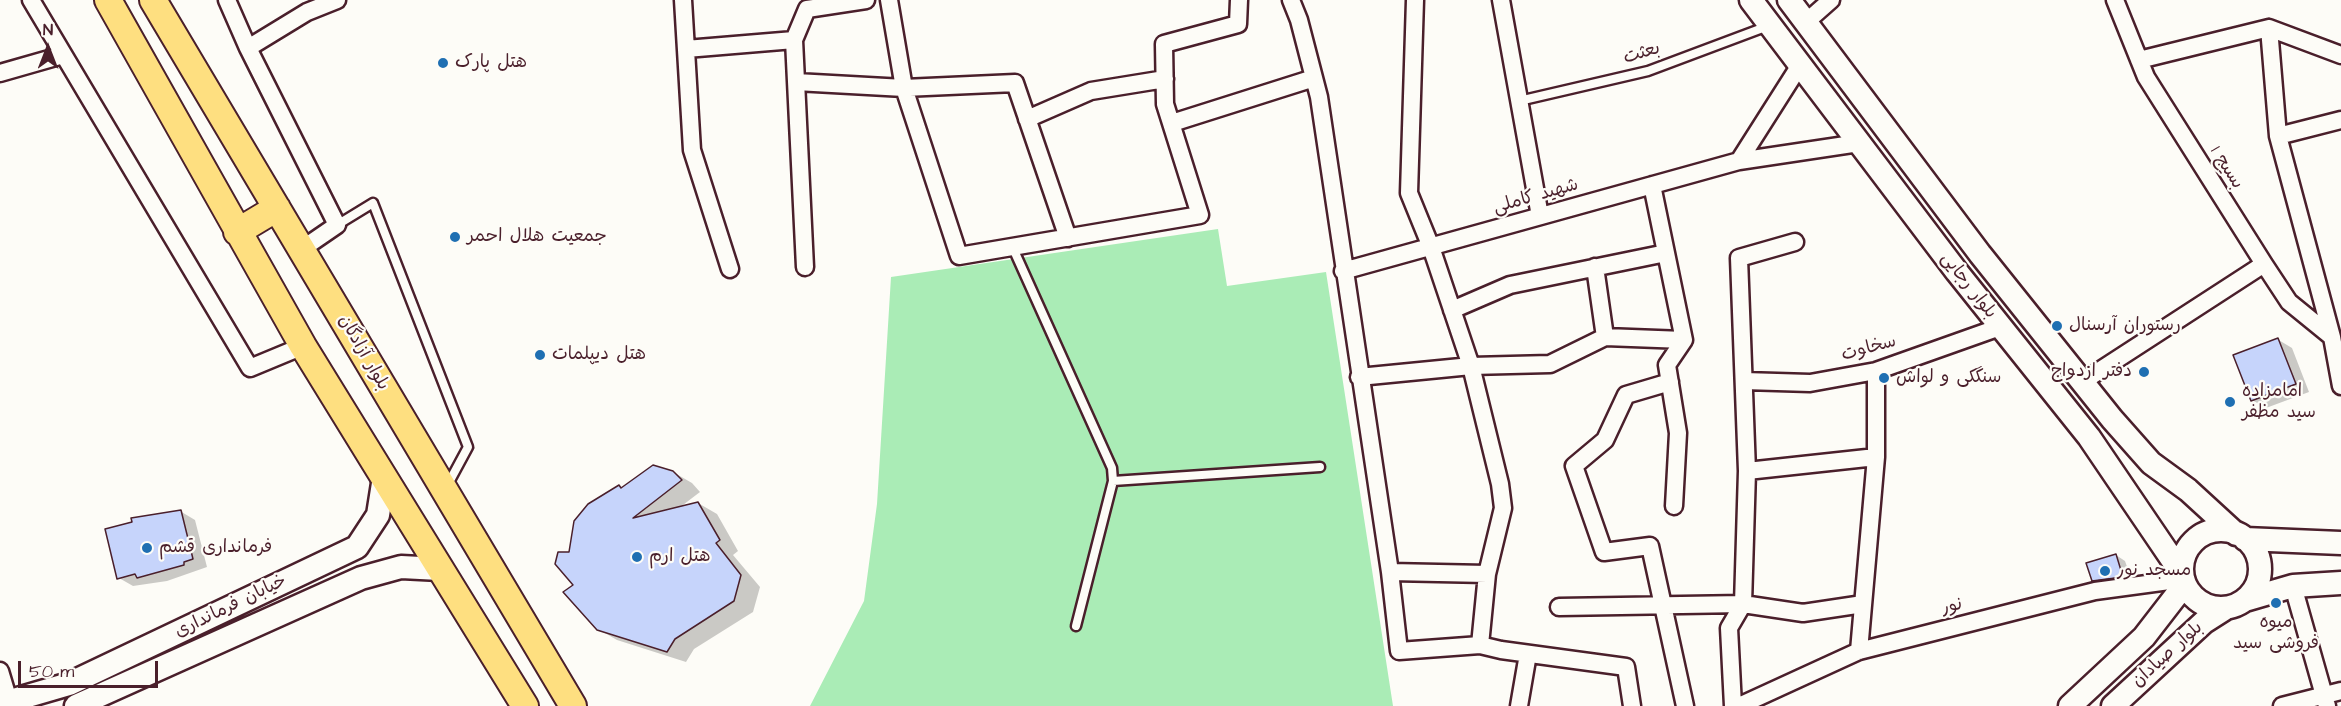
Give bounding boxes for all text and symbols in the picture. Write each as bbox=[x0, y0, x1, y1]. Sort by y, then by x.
north arrow bbox=[18, 18, 78, 78]
text: N bbox=[43, 19, 53, 41]
street label: بعثت bbox=[1621, 38, 1663, 70]
place label: هتل پارک bbox=[455, 52, 527, 74]
marker: هتل پارک bbox=[436, 56, 450, 70]
street label: بسیج 1 bbox=[2205, 143, 2247, 193]
street label: شهید کاملی bbox=[1491, 175, 1581, 219]
place label: جمعیت هلال احمر bbox=[467, 226, 607, 248]
marker: جمعیت هلال احمر bbox=[448, 230, 462, 244]
street label: بلوار رجایی bbox=[1935, 248, 2001, 324]
street label: بلوار آزادگان bbox=[333, 311, 393, 395]
place label: رستوران آرسنال bbox=[2069, 315, 2181, 337]
marker: رستوران آرسنال bbox=[2050, 319, 2064, 333]
street label: سخاوت bbox=[1839, 331, 1899, 367]
place label: هتل دیپلمات bbox=[552, 344, 646, 366]
marker: هتل دیپلمات bbox=[533, 348, 547, 362]
place label: دفتر ازدواج bbox=[2051, 361, 2132, 383]
marker: دفتر ازدواج bbox=[2137, 365, 2151, 379]
place label: سنگکی و لواش bbox=[1896, 367, 2001, 389]
marker: سنگکی و لواش bbox=[1877, 371, 1891, 385]
place label: امامزاده سید مظفر bbox=[2242, 381, 2316, 424]
marker: امامزاده سید مظفر bbox=[2223, 395, 2237, 409]
place label: فرمانداری قشم bbox=[159, 537, 272, 559]
marker: فرمانداری قشم bbox=[140, 541, 154, 555]
place label: هتل ارم bbox=[649, 546, 711, 568]
marker: هتل ارم bbox=[630, 550, 644, 564]
place label: مسجد نور bbox=[2117, 560, 2191, 582]
marker: مسجد نور bbox=[2098, 564, 2112, 578]
street label: خیابان فرمانداری bbox=[172, 571, 290, 643]
street label: نور bbox=[1939, 594, 1965, 620]
marker: میوه فروشی سید bbox=[2269, 596, 2283, 610]
place label: میوه فروشی سید bbox=[2233, 612, 2319, 654]
street label: بلوار صیادان bbox=[2128, 618, 2208, 692]
scale bar bbox=[21, 649, 160, 687]
text: 50 m bbox=[29, 659, 74, 684]

